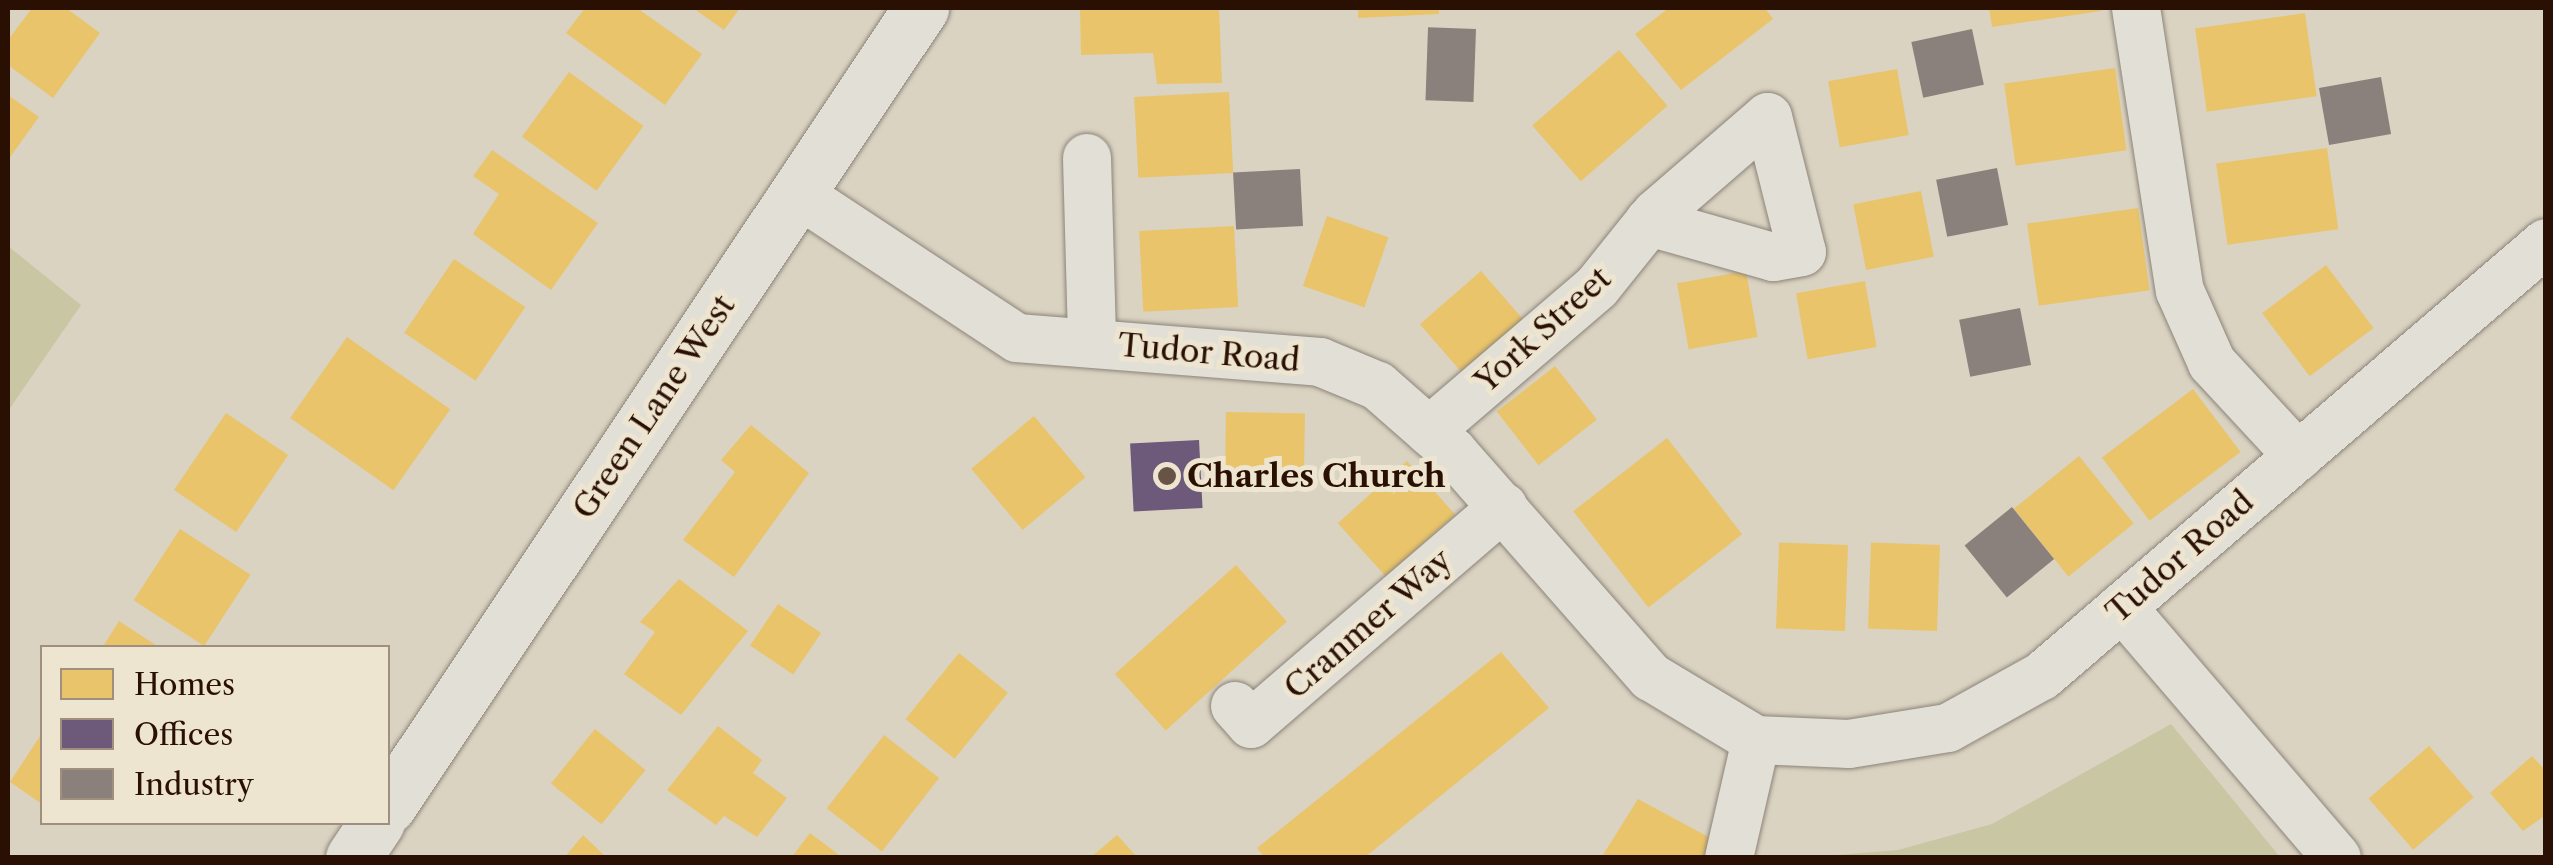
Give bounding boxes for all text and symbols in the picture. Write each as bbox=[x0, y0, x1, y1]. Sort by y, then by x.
street label: York Street bbox=[1467, 259, 1619, 401]
street label: Green Lane West bbox=[565, 287, 743, 527]
street label: Tudor Road bbox=[1116, 326, 1302, 380]
place label: Charles Church bbox=[1187, 457, 1446, 495]
marker: Charles Church bbox=[1156, 465, 1178, 487]
street label: Tudor Road bbox=[2098, 483, 2262, 631]
street label: Cranmer Way bbox=[1276, 540, 1460, 708]
legend bbox=[40, 645, 390, 825]
text: Homes bbox=[134, 666, 235, 703]
text: Offices bbox=[134, 716, 233, 753]
text: Industry bbox=[134, 766, 254, 803]

